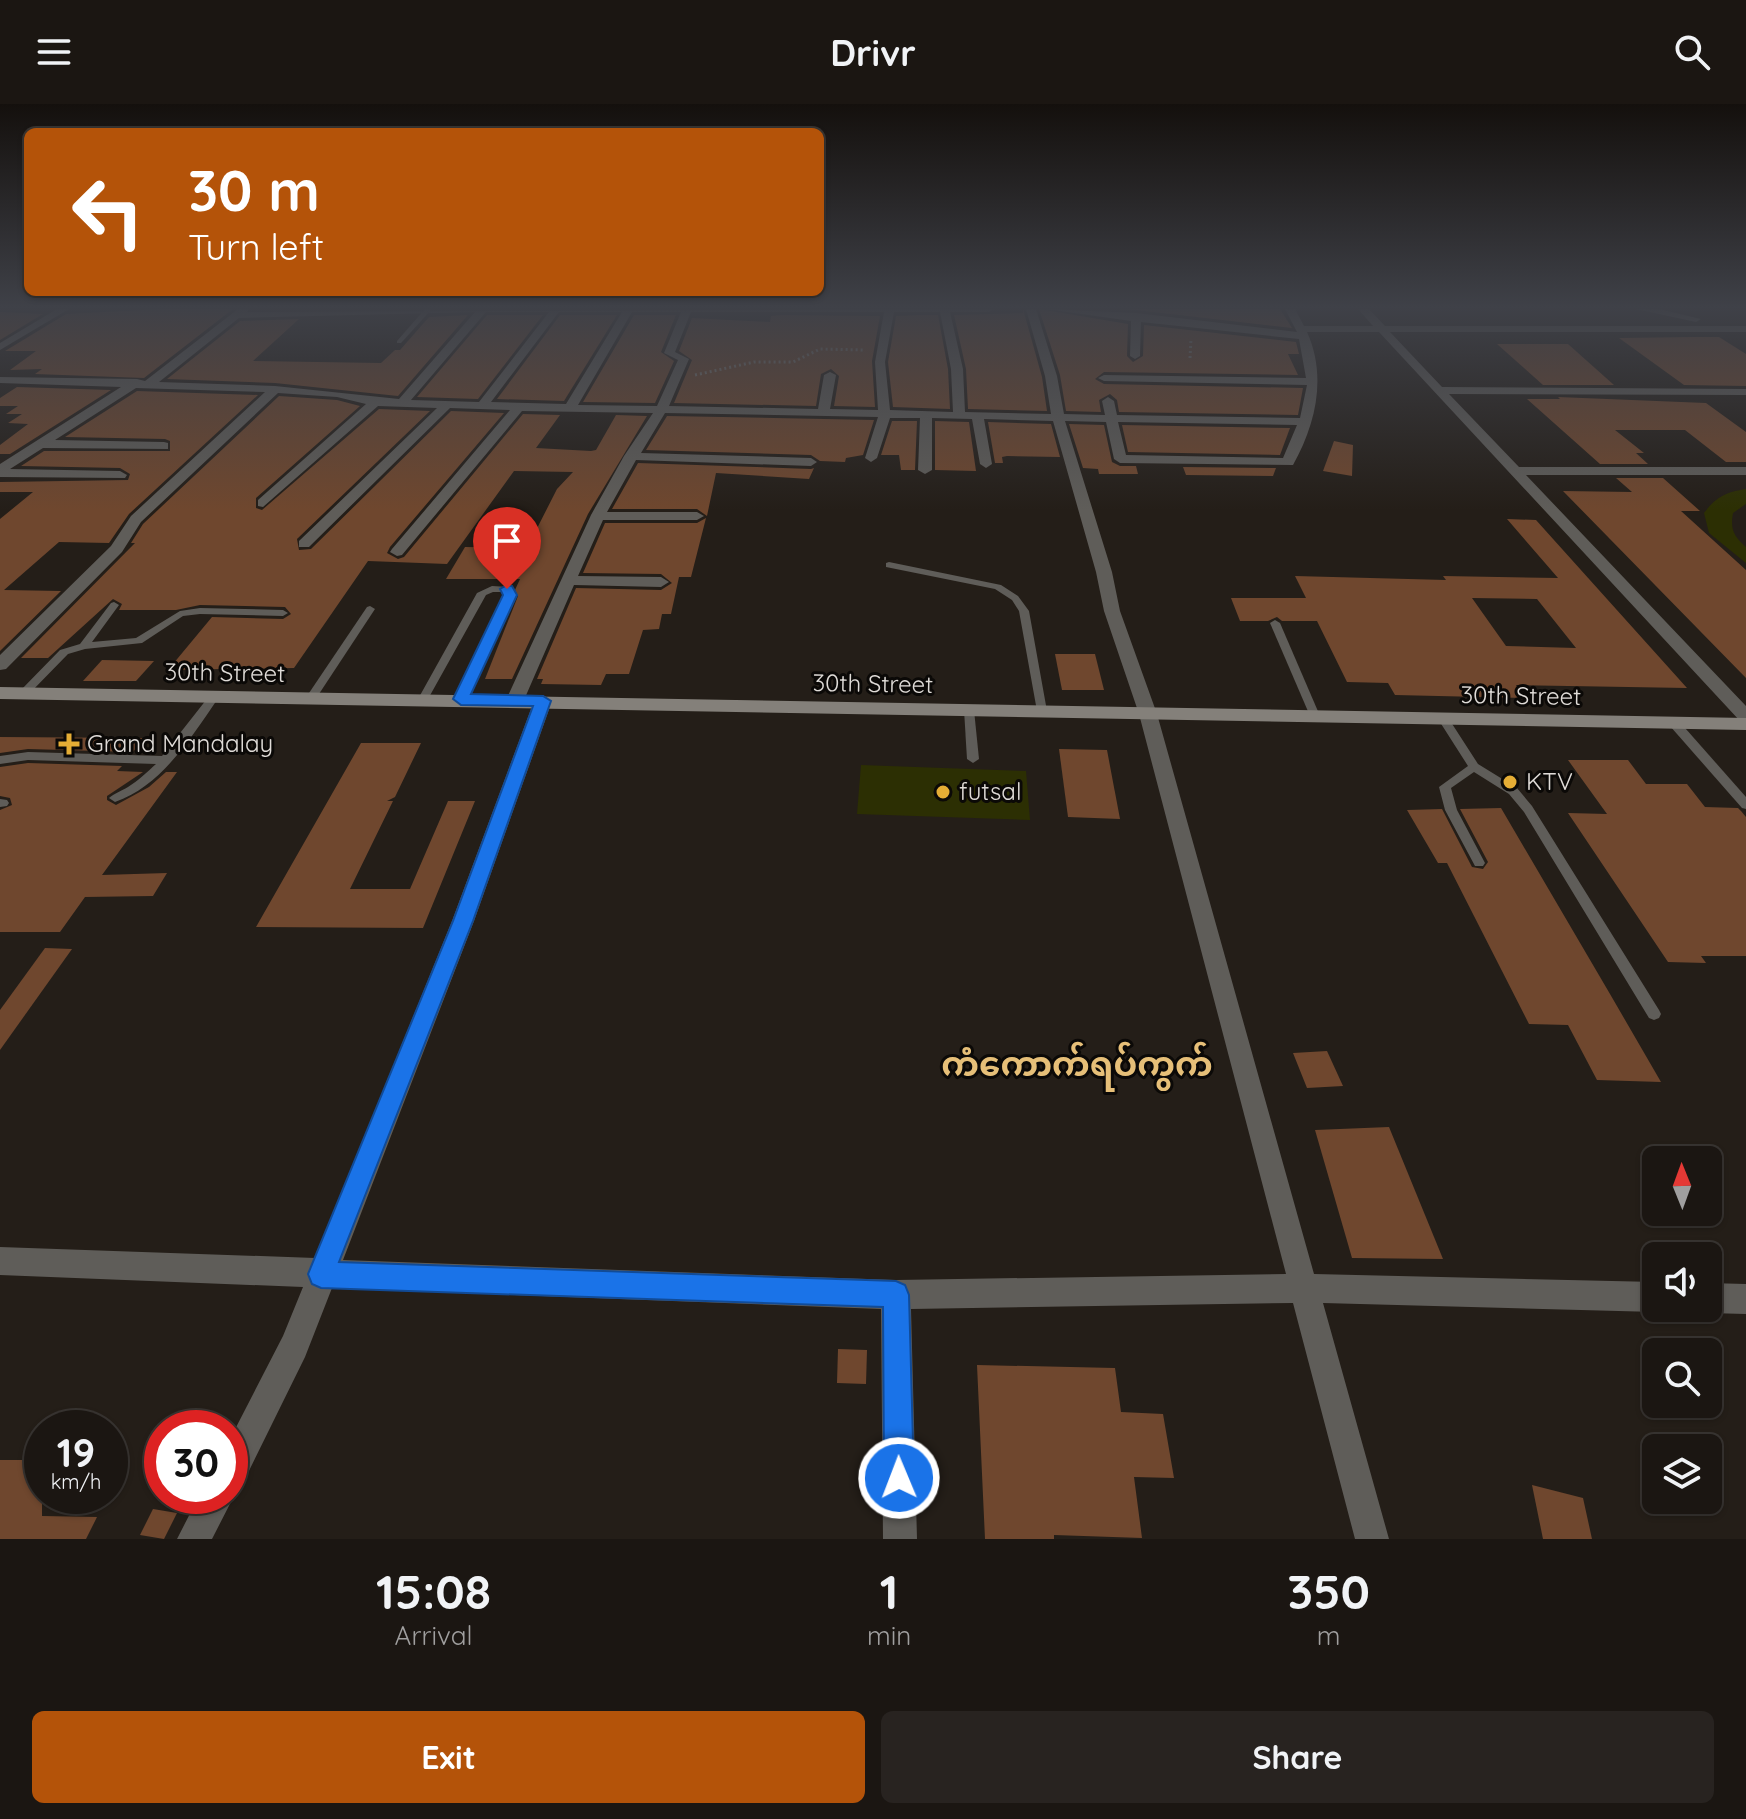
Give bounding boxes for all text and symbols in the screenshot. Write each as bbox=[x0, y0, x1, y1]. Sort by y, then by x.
icon: menu bbox=[32, 30, 76, 74]
text: Drivr bbox=[830, 30, 916, 75]
icon: search bbox=[1670, 30, 1714, 74]
text: 30 m bbox=[188, 155, 320, 225]
icon: left bbox=[56, 160, 160, 264]
text: Turn left bbox=[188, 224, 324, 269]
pin bbox=[473, 507, 541, 589]
icon: arrive bbox=[485, 519, 529, 563]
street label: 30th Street bbox=[164, 656, 286, 688]
street label: 30th Street bbox=[812, 667, 934, 699]
street label: 30th Street bbox=[1460, 679, 1582, 711]
place label: Grand Mandalay bbox=[87, 728, 273, 758]
marker: Grand Mandalay bbox=[58, 733, 80, 755]
place label: KTV bbox=[1526, 766, 1573, 796]
marker: KTV bbox=[1501, 773, 1519, 791]
place label: futsal bbox=[959, 776, 1021, 806]
marker: futsal bbox=[934, 783, 952, 801]
district label: ကံကောက်ရပ်ကွက် bbox=[941, 1041, 1213, 1092]
north arrow bbox=[1642, 1146, 1722, 1226]
map controls bbox=[1642, 1146, 1722, 1514]
button: sound bbox=[1642, 1242, 1722, 1322]
button: search bbox=[1642, 1338, 1722, 1418]
speed limit sign: 30 bbox=[144, 1410, 248, 1514]
text: 19 bbox=[57, 1427, 95, 1477]
button: layers bbox=[1642, 1434, 1722, 1514]
position arrow bbox=[857, 1436, 941, 1520]
text: km/h bbox=[51, 1469, 101, 1494]
text: 15:08 bbox=[376, 1561, 491, 1621]
text: 1 bbox=[880, 1561, 898, 1621]
text: 350 bbox=[1287, 1561, 1370, 1621]
text: Arrival bbox=[395, 1619, 472, 1652]
text: min bbox=[867, 1619, 911, 1652]
text: m bbox=[1317, 1619, 1341, 1652]
button: Exit bbox=[32, 1711, 865, 1803]
button: Share bbox=[881, 1711, 1714, 1803]

